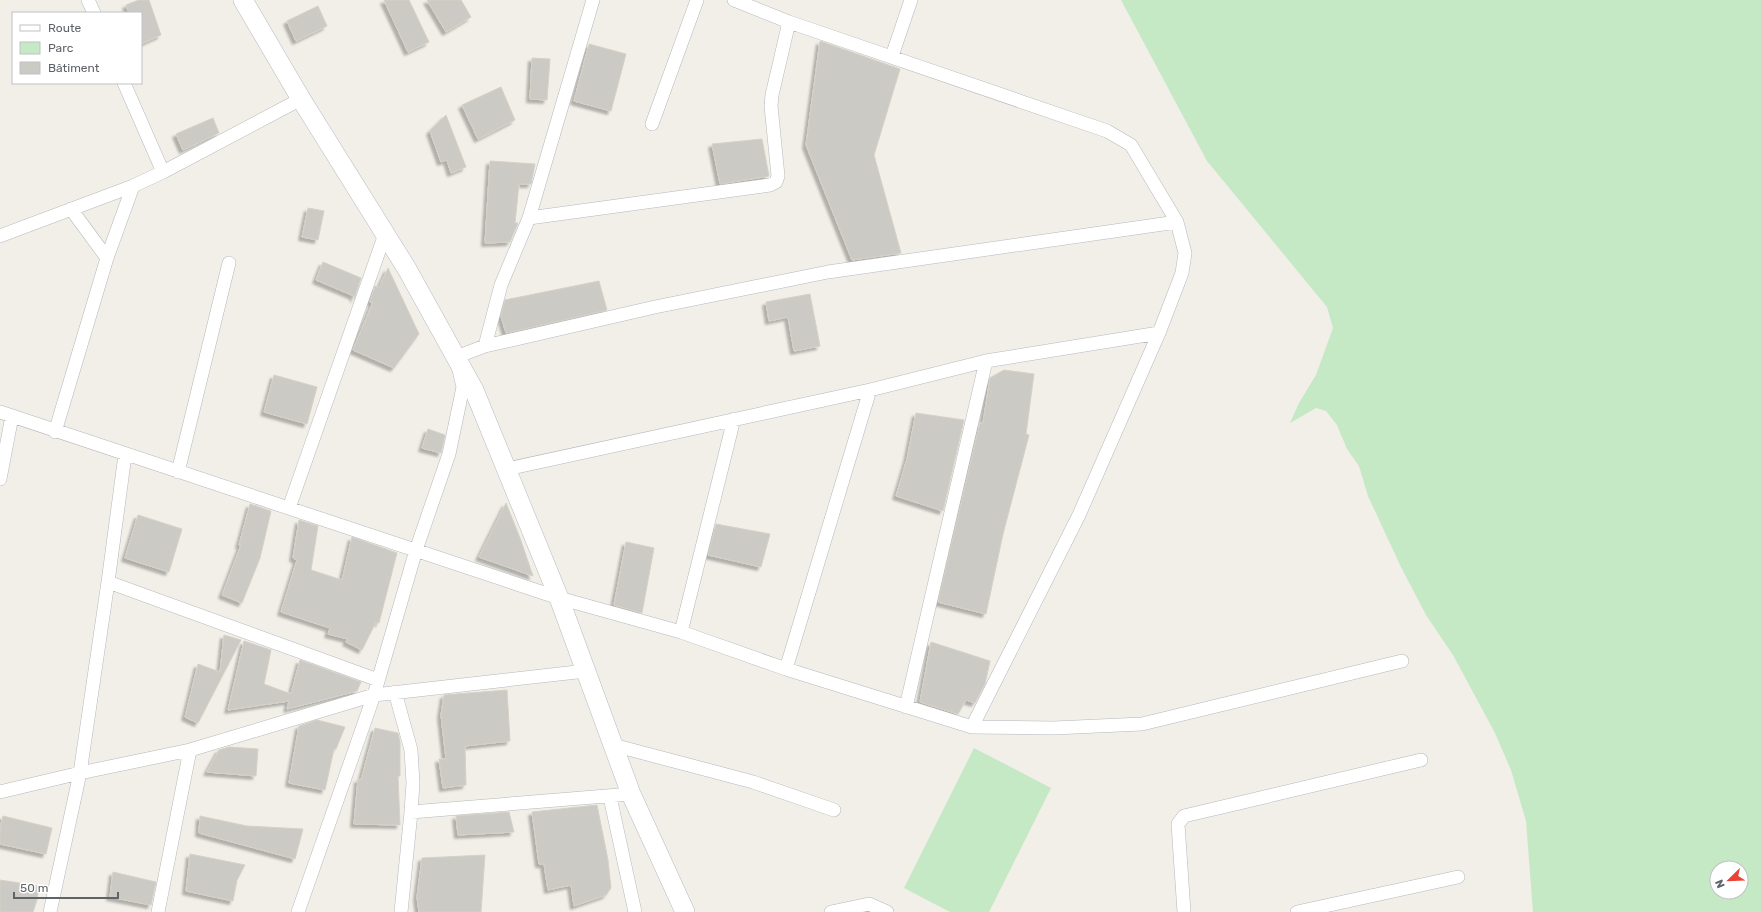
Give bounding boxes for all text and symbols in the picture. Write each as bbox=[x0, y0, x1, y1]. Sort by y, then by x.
legend bbox=[12, 12, 142, 84]
text: Route bbox=[48, 21, 82, 35]
text: Parc bbox=[48, 41, 74, 55]
text: Bâtiment bbox=[48, 61, 100, 75]
north arrow bbox=[1709, 860, 1749, 900]
scale bar bbox=[14, 874, 118, 900]
text: N bbox=[1713, 877, 1728, 890]
text: 50 m bbox=[20, 881, 48, 895]

